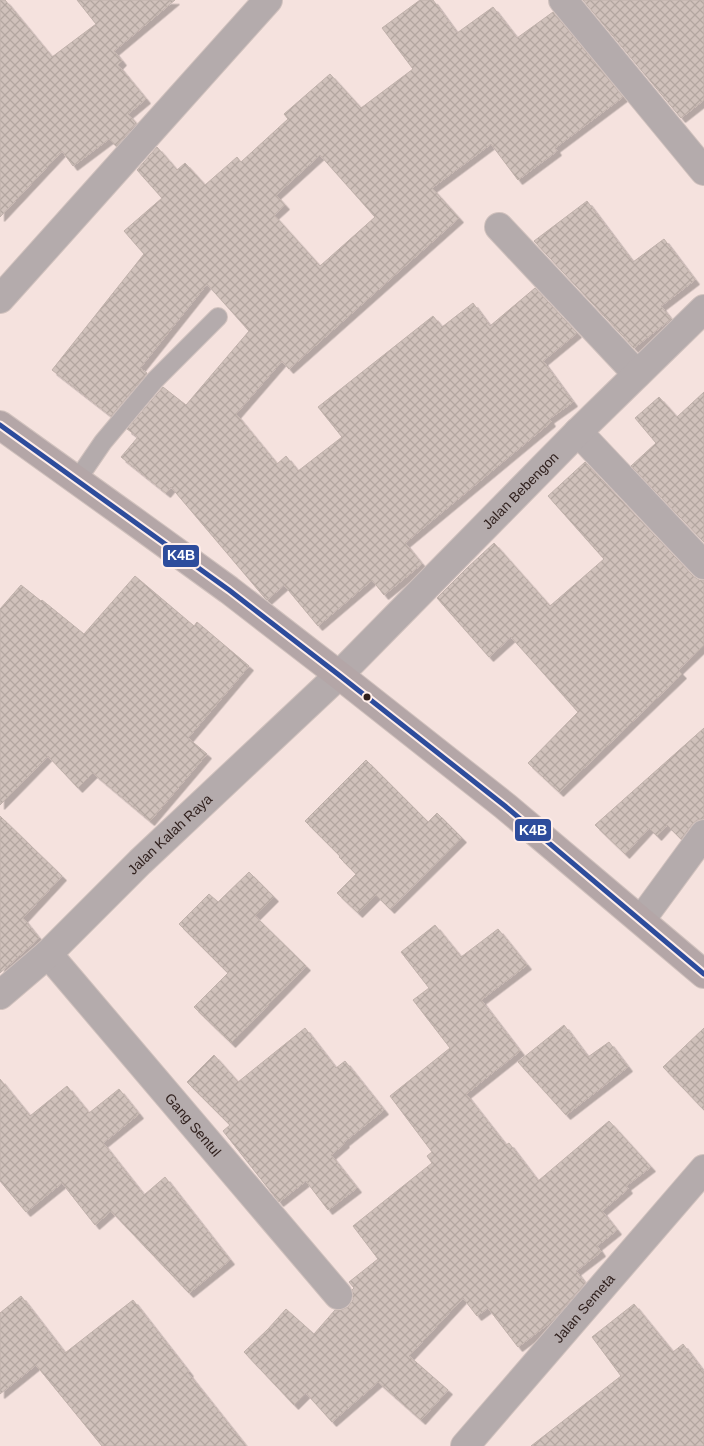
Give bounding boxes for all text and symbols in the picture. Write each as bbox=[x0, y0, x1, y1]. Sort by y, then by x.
street label: Jalan Bebengon bbox=[479, 449, 562, 532]
line badge: K4B bbox=[162, 544, 200, 568]
text: K4B bbox=[167, 547, 195, 563]
unlabelled marker bbox=[362, 692, 372, 702]
street label: Jalan Kalah Raya bbox=[124, 790, 215, 878]
line badge: K4B bbox=[514, 818, 552, 842]
text: K4B bbox=[519, 822, 547, 838]
street label: Gang Sentul bbox=[162, 1090, 224, 1159]
street label: Jalan Semeta bbox=[550, 1270, 618, 1346]

